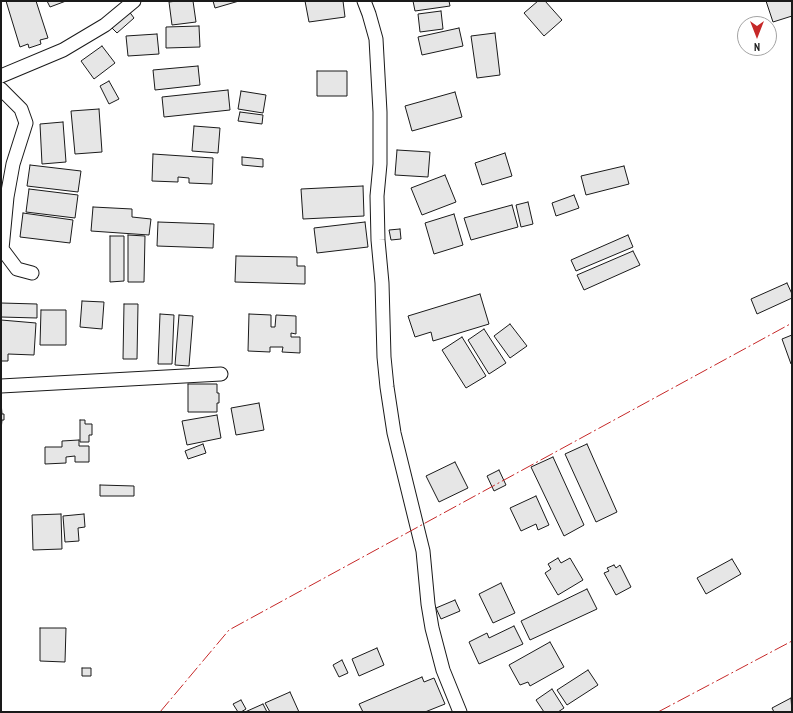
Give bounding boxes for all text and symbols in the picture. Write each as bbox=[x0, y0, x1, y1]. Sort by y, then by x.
north arrow bbox=[737, 16, 777, 56]
text: N bbox=[754, 40, 760, 54]

